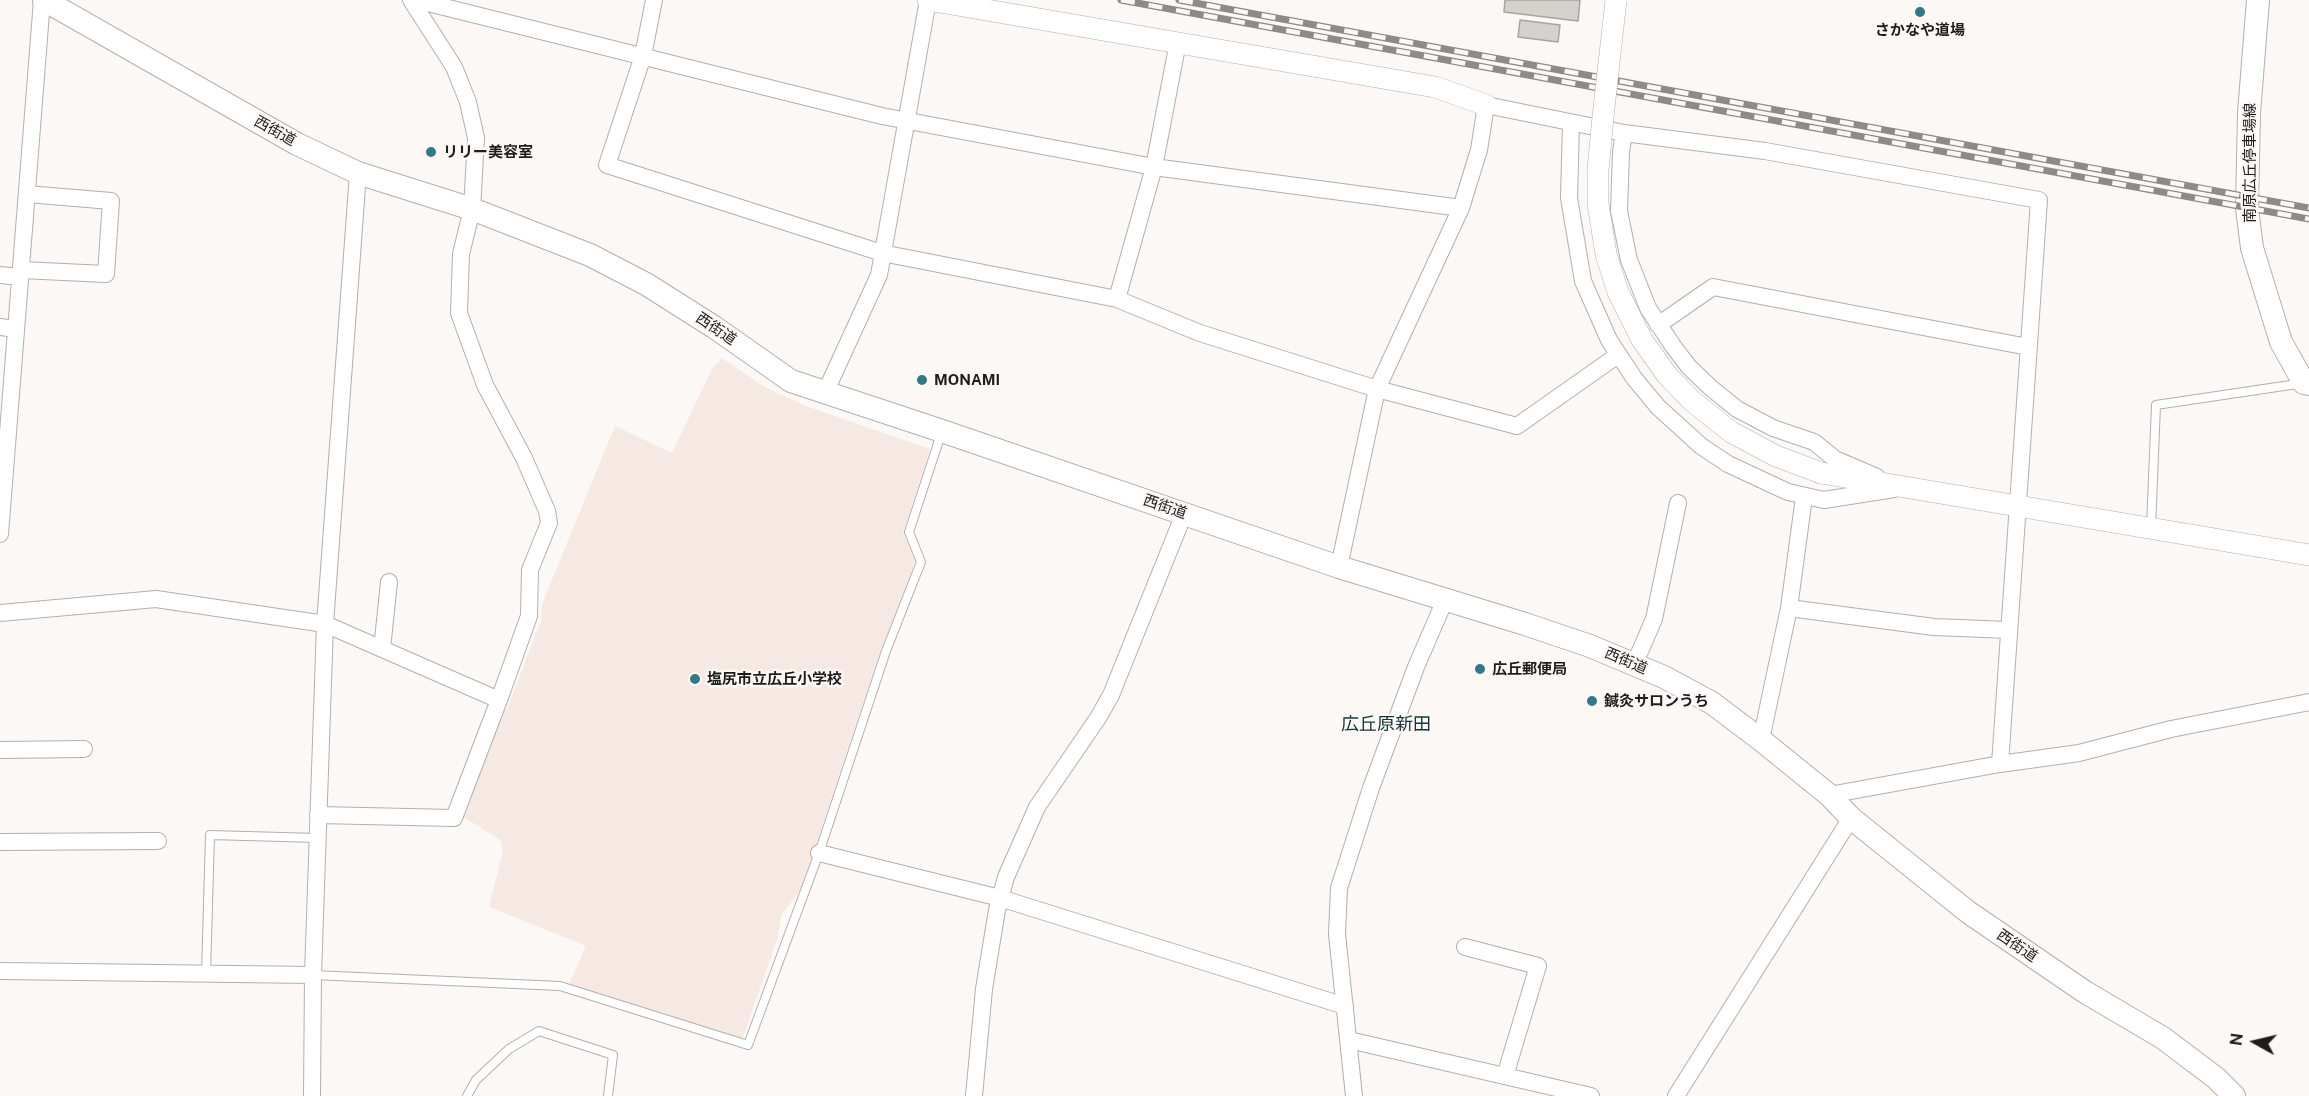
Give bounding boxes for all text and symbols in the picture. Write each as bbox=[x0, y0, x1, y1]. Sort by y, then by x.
marker: さかなや道場 bbox=[1913, 5, 1927, 19]
place label: さかなや道場 bbox=[1875, 21, 1965, 39]
street label: 南原広丘停車場線 bbox=[2241, 103, 2259, 223]
street label: 西街道 bbox=[251, 112, 299, 150]
place label: リリー美容室 bbox=[443, 143, 533, 161]
marker: リリー美容室 bbox=[424, 145, 438, 159]
street label: 西街道 bbox=[692, 309, 740, 349]
place label: MONAMI bbox=[934, 371, 1000, 389]
marker: MONAMI bbox=[915, 373, 929, 387]
street label: 西街道 bbox=[1141, 491, 1189, 523]
street label: 西街道 bbox=[1602, 644, 1650, 678]
place label: 広丘郵便局 bbox=[1492, 660, 1567, 678]
marker: 広丘郵便局 bbox=[1473, 662, 1487, 676]
place label: 塩尻市立広丘小学校 bbox=[707, 670, 842, 688]
marker: 塩尻市立広丘小学校 bbox=[688, 672, 702, 686]
place label: 鍼灸サロンうち bbox=[1604, 692, 1709, 710]
marker: 鍼灸サロンうち bbox=[1585, 694, 1599, 708]
district label: 広丘原新田 bbox=[1341, 713, 1431, 735]
street label: 西街道 bbox=[1993, 926, 2041, 966]
north arrow bbox=[2225, 1012, 2285, 1072]
text: N bbox=[2226, 1032, 2247, 1047]

